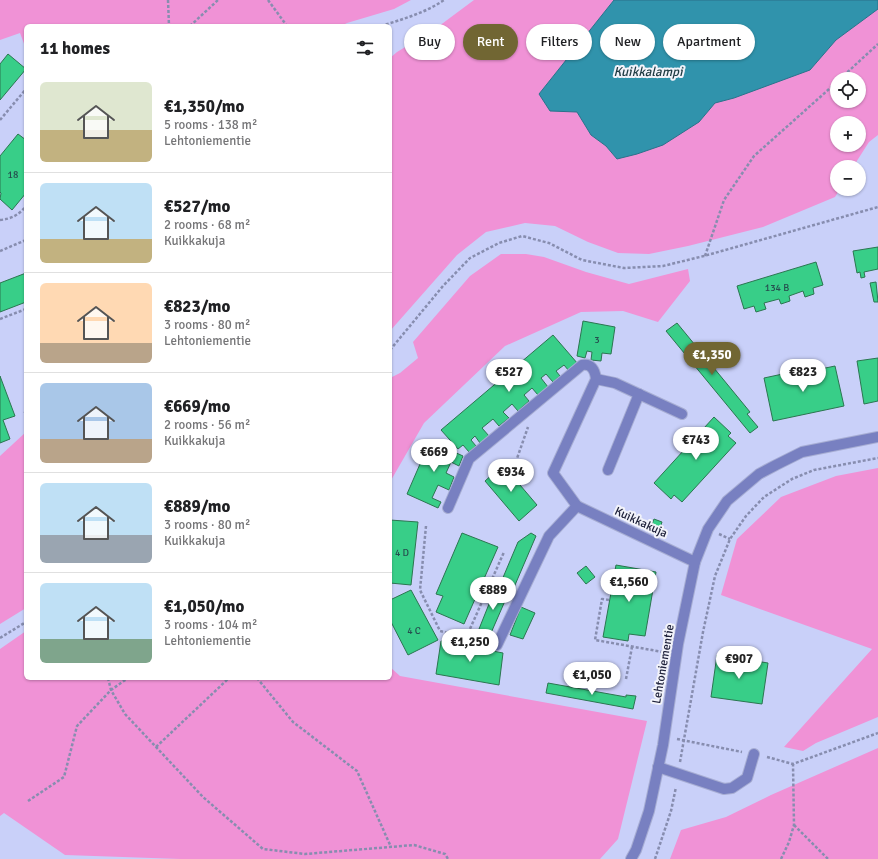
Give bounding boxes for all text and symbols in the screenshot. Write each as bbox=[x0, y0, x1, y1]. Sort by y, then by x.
chip: Buy bbox=[404, 24, 455, 60]
chip: Rent bbox=[463, 24, 518, 60]
chip: Filters bbox=[526, 24, 592, 60]
chip: New bbox=[600, 24, 655, 60]
chip: Apartment bbox=[663, 24, 755, 60]
icon: filters bbox=[354, 37, 376, 59]
text: 11 homes bbox=[40, 38, 110, 59]
water label: Kuikkalampi bbox=[614, 64, 684, 80]
map controls bbox=[830, 72, 866, 196]
button: locate bbox=[830, 72, 866, 108]
text: €1,350/mo bbox=[164, 96, 244, 117]
icon: home bbox=[72, 98, 120, 146]
button: + bbox=[830, 116, 866, 152]
text: 5 rooms · 138 m² bbox=[164, 117, 257, 133]
text: Lehtoniementie bbox=[164, 133, 251, 149]
button: − bbox=[830, 160, 866, 196]
house number: 18 bbox=[8, 169, 18, 181]
text: €527/mo bbox=[164, 196, 230, 217]
icon: home bbox=[72, 199, 120, 247]
text: 2 rooms · 68 m² bbox=[164, 217, 250, 233]
text: Kuikkakuja bbox=[164, 233, 225, 249]
house number: 134 B bbox=[765, 282, 789, 294]
text: €823/mo bbox=[164, 296, 230, 317]
icon: home bbox=[72, 299, 120, 347]
text: 3 rooms · 80 m² bbox=[164, 317, 250, 333]
text: Lehtoniementie bbox=[164, 333, 251, 349]
house number: 3 bbox=[594, 334, 600, 346]
pin: €1,350 bbox=[679, 342, 745, 376]
text: €1,350 bbox=[693, 347, 731, 363]
pin: €527 bbox=[485, 359, 533, 393]
pin: €823 bbox=[779, 359, 827, 393]
text: €527 bbox=[495, 364, 523, 380]
text: €823 bbox=[789, 364, 817, 380]
text: €669/mo bbox=[164, 396, 230, 417]
icon: home bbox=[72, 399, 120, 447]
text: 2 rooms · 56 m² bbox=[164, 417, 250, 433]
pin: €743 bbox=[672, 427, 720, 461]
text: €743 bbox=[682, 432, 710, 448]
text: Kuikkakuja bbox=[164, 433, 225, 449]
pin: €669 bbox=[410, 439, 458, 473]
text: €669 bbox=[420, 444, 448, 460]
pin: €934 bbox=[487, 459, 535, 493]
text: €934 bbox=[497, 464, 525, 480]
text: €889/mo bbox=[164, 496, 230, 517]
icon: home bbox=[72, 499, 120, 547]
street label: Kuikkakuja bbox=[612, 504, 670, 541]
text: 3 rooms · 80 m² bbox=[164, 517, 250, 533]
text: Kuikkakuja bbox=[164, 533, 225, 549]
house number: 4 D bbox=[395, 547, 409, 559]
pin: €1,560 bbox=[596, 569, 662, 603]
text: €1,560 bbox=[610, 574, 648, 590]
pin: €889 bbox=[469, 577, 517, 611]
text: €889 bbox=[479, 582, 507, 598]
text: €1,050/mo bbox=[164, 596, 244, 617]
icon: home bbox=[72, 599, 120, 647]
text: 3 rooms · 104 m² bbox=[164, 617, 257, 633]
street label: Lehtoniementie bbox=[649, 623, 678, 705]
house number: 4 C bbox=[407, 625, 421, 637]
pin: €1,250 bbox=[437, 629, 503, 663]
text: Lehtoniementie bbox=[164, 633, 251, 649]
text: €1,250 bbox=[451, 634, 489, 650]
pin: €907 bbox=[715, 646, 763, 680]
text: €907 bbox=[725, 651, 753, 667]
pin: €1,050 bbox=[559, 662, 625, 696]
text: €1,050 bbox=[573, 667, 611, 683]

